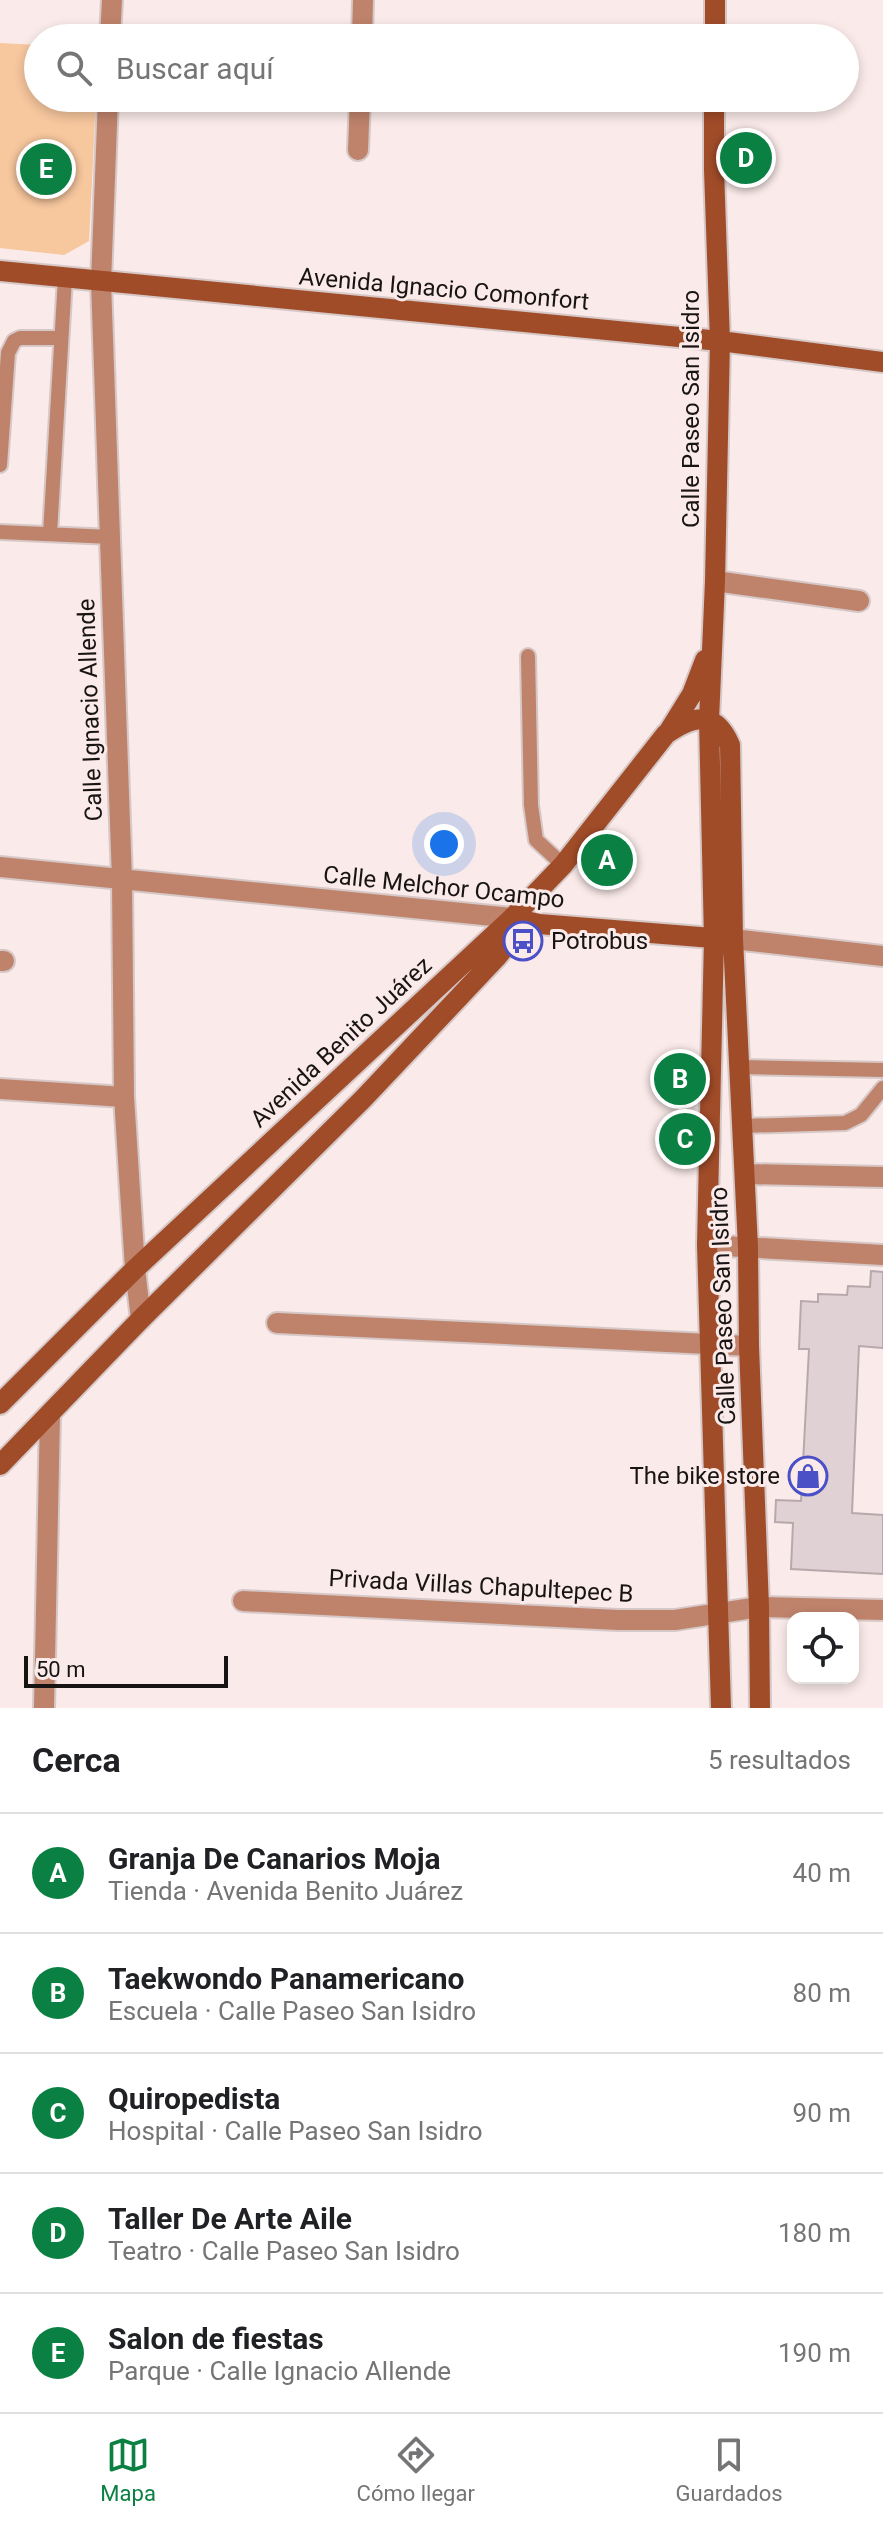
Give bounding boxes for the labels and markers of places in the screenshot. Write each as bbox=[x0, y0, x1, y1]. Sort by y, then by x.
pin: D bbox=[720, 128, 772, 188]
pin: E bbox=[20, 139, 72, 199]
pin: A bbox=[581, 830, 633, 890]
bus stop icon: Potrobus bbox=[502, 920, 544, 962]
place label: Potrobus bbox=[551, 927, 648, 955]
pin: B bbox=[654, 1049, 706, 1109]
pin: C bbox=[659, 1109, 711, 1169]
shop icon: The bike store bbox=[787, 1455, 829, 1497]
place label: The bike store bbox=[630, 1462, 780, 1490]

